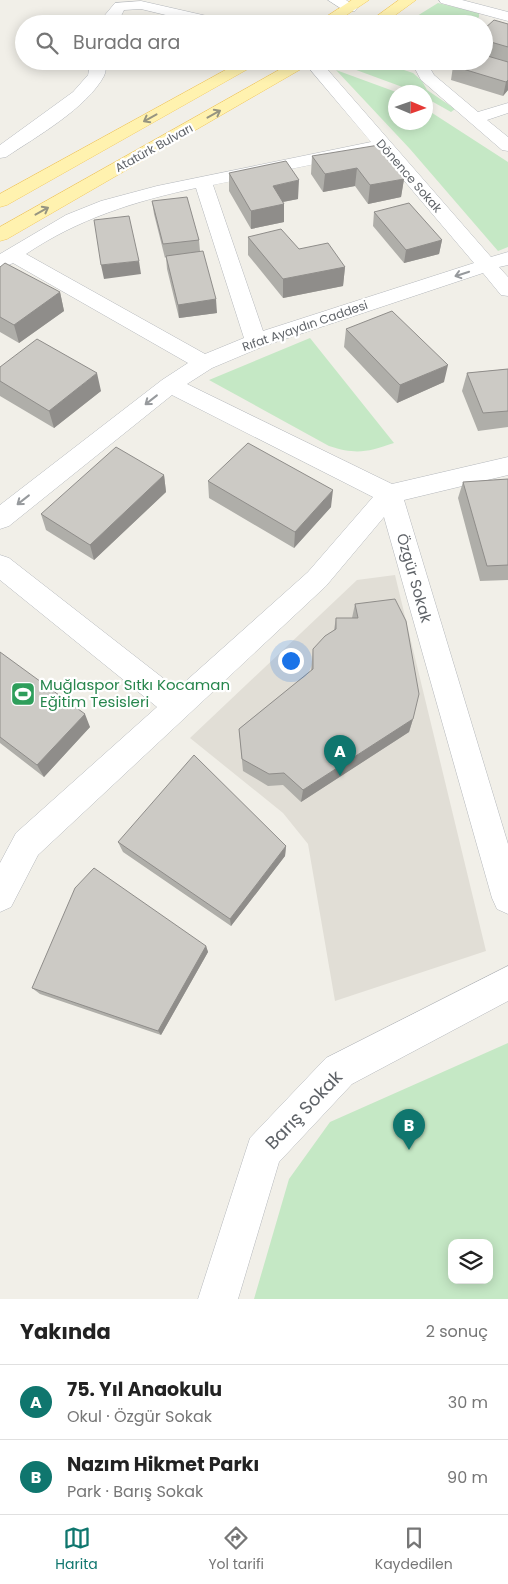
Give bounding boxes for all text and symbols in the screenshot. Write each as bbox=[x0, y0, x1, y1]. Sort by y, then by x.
search box bbox=[15, 15, 493, 70]
icon: search bbox=[33, 29, 61, 57]
text: Burada ara bbox=[73, 29, 180, 56]
north arrow bbox=[388, 85, 433, 130]
one-way arrow bbox=[207, 108, 221, 118]
one-way arrow bbox=[143, 114, 158, 124]
street label: Atatürk Bulvarı bbox=[112, 119, 196, 176]
street label: Dönence Sokak bbox=[373, 135, 447, 217]
one-way arrow bbox=[35, 206, 50, 216]
one-way arrow bbox=[454, 269, 470, 279]
street label: Rıfat Ayaydın Caddesi bbox=[240, 296, 370, 355]
one-way arrow bbox=[145, 394, 158, 405]
one-way arrow bbox=[17, 495, 30, 506]
street label: Özgür Sokak bbox=[392, 531, 437, 625]
your location bbox=[278, 648, 304, 674]
place label: Muğlaspor Sıtkı Kocaman Eğitim Tesisleri bbox=[40, 674, 230, 712]
sports icon: Muğlaspor Sıtkı Kocaman Eğitim Tesisleri bbox=[10, 681, 36, 707]
pin: A bbox=[324, 735, 356, 776]
street label: Barış Sokak bbox=[259, 1064, 348, 1155]
pin: B bbox=[393, 1109, 425, 1150]
map controls bbox=[448, 1239, 493, 1284]
button: layers bbox=[448, 1239, 493, 1284]
text: Yakında bbox=[20, 1317, 111, 1346]
text: 2 sonuç bbox=[426, 1320, 488, 1343]
text: 75. Yıl Anaokulu bbox=[67, 1376, 222, 1403]
text: A bbox=[30, 1391, 42, 1414]
text: 30 m bbox=[448, 1391, 488, 1414]
text: Okul · Özgür Sokak bbox=[67, 1405, 212, 1428]
text: Nazım Hikmet Parkı bbox=[67, 1451, 259, 1478]
text: B bbox=[31, 1466, 41, 1489]
text: 90 m bbox=[447, 1466, 488, 1489]
text: Park · Barış Sokak bbox=[67, 1480, 203, 1503]
tab: Harita bbox=[55, 1524, 98, 1575]
tab: Yol tarifi bbox=[208, 1524, 264, 1575]
tab: Kaydedilen bbox=[375, 1524, 453, 1575]

